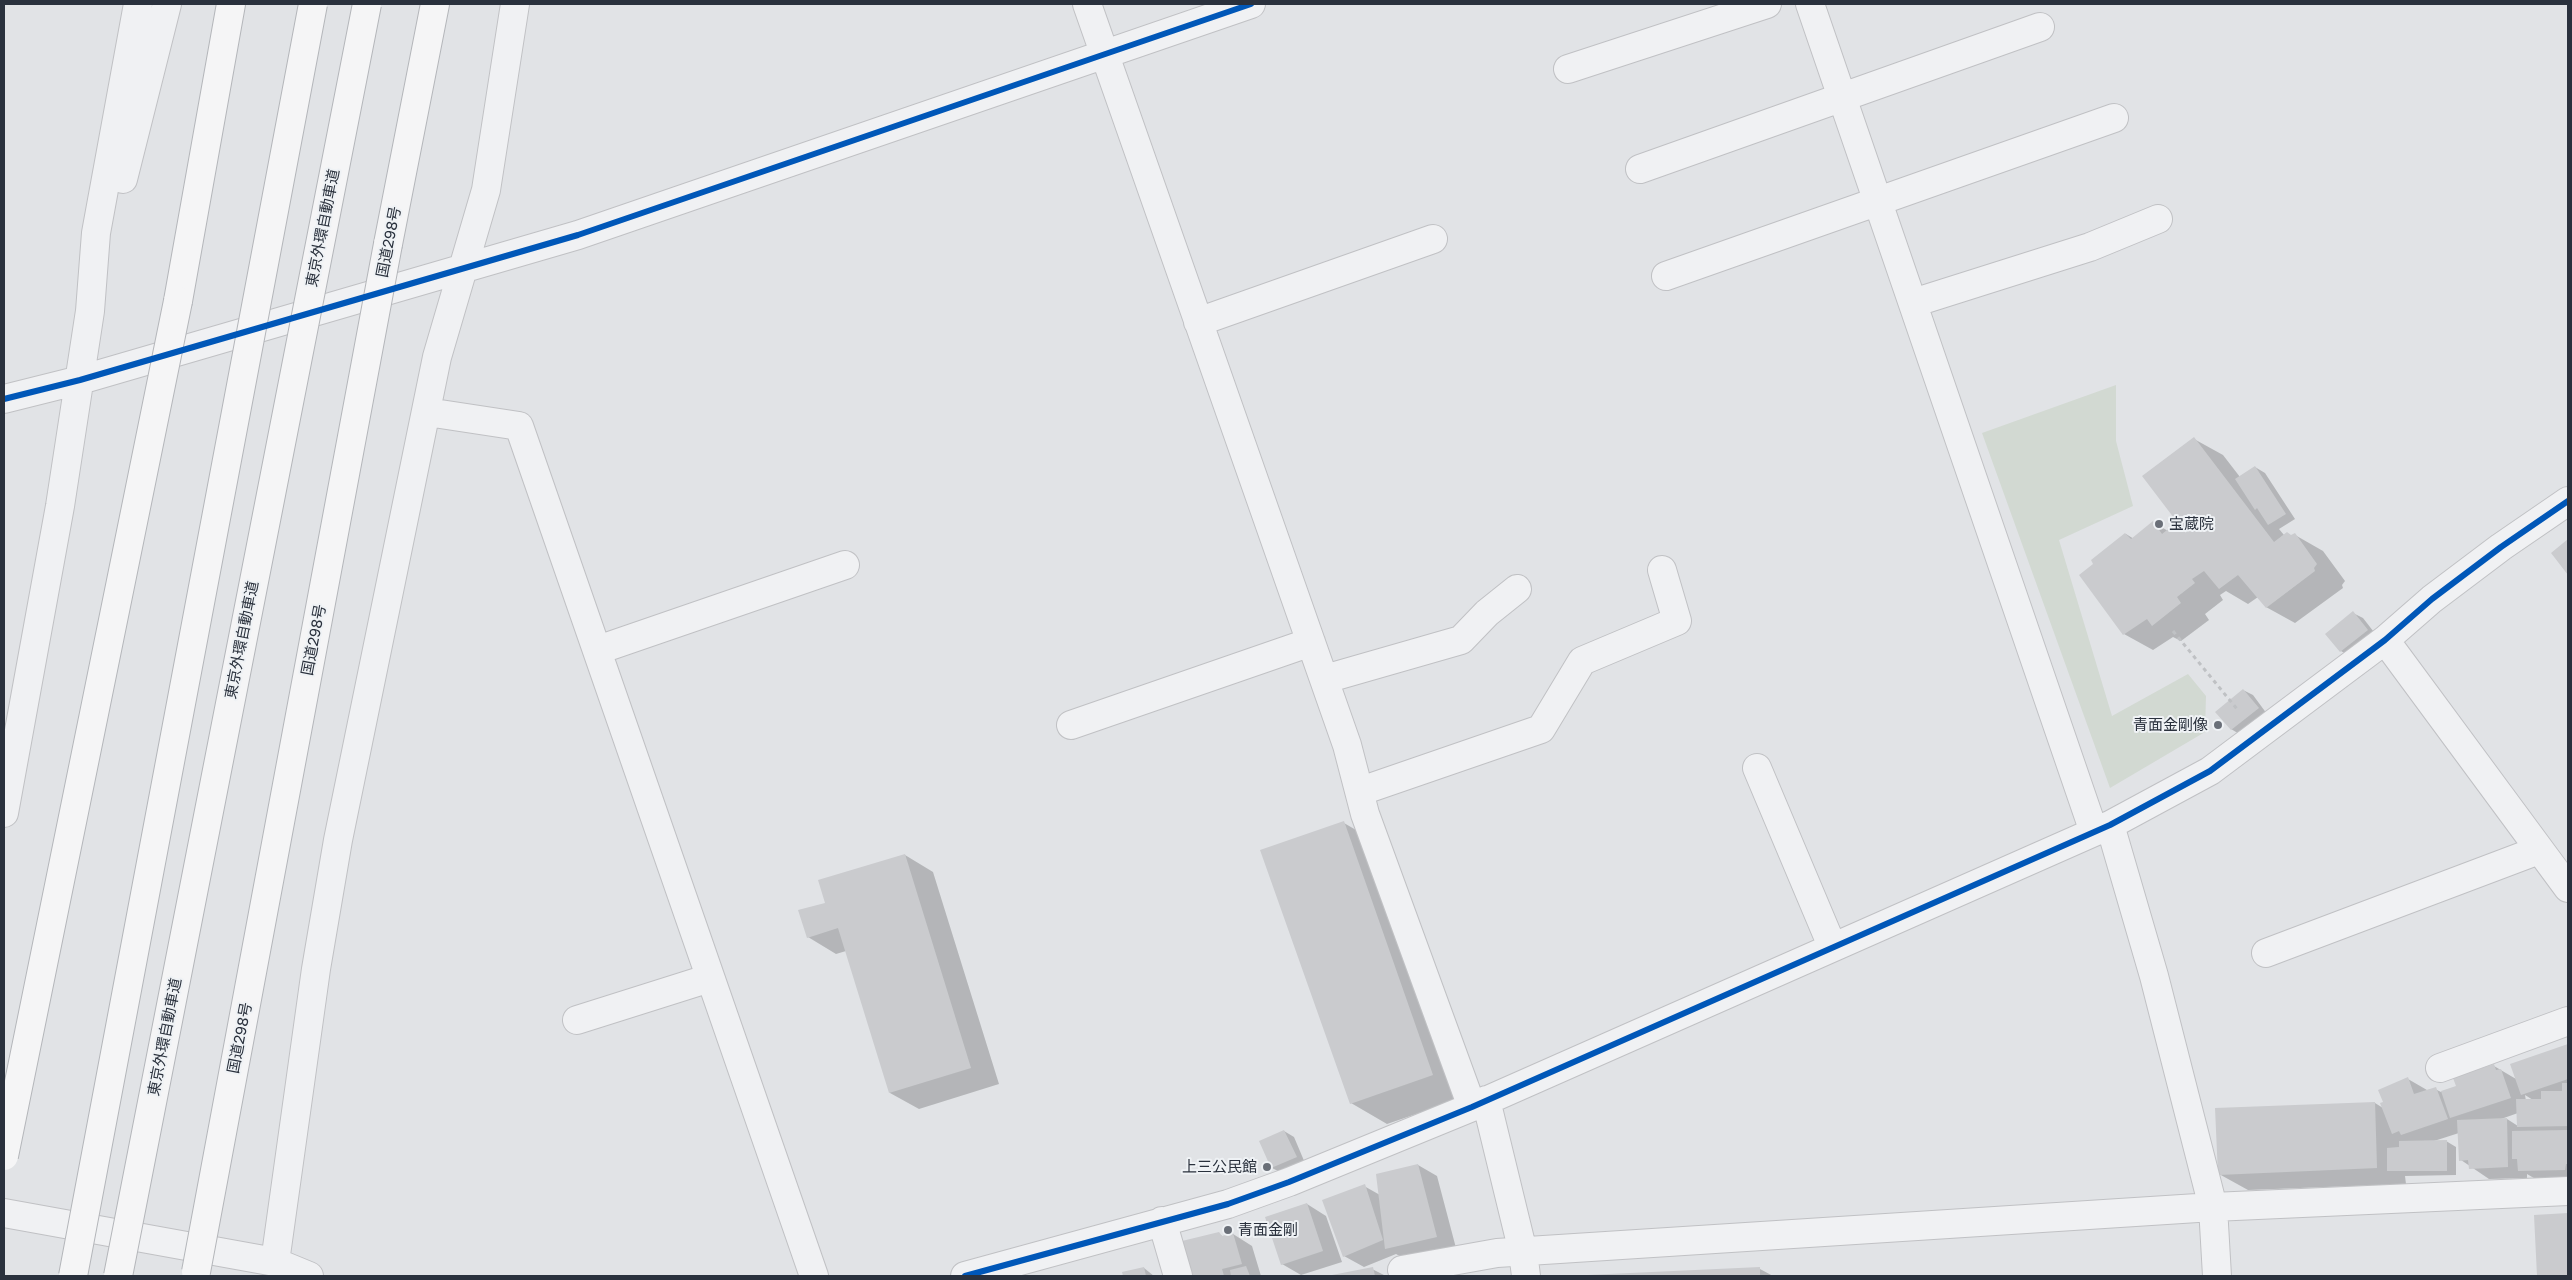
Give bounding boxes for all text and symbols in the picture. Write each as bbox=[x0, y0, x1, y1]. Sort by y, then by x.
street label: 東京外環自動車道 bbox=[303, 167, 343, 289]
street label: 国道298号 bbox=[373, 205, 405, 279]
place label: 宝蔵院 bbox=[2169, 515, 2214, 533]
marker: 宝蔵院 bbox=[2153, 518, 2165, 530]
street label: 東京外環自動車道 bbox=[222, 579, 262, 701]
street label: 国道298号 bbox=[298, 603, 330, 677]
place label: 青面金剛像 bbox=[2133, 716, 2208, 734]
marker: 青面金剛像 bbox=[2212, 719, 2224, 731]
street label: 東京外環自動車道 bbox=[145, 976, 185, 1098]
street label: 国道298号 bbox=[224, 1001, 256, 1075]
place label: 上三公民館 bbox=[1182, 1158, 1257, 1176]
marker: 上三公民館 bbox=[1261, 1161, 1273, 1173]
place label: 青面金剛 bbox=[1238, 1221, 1298, 1239]
marker: 青面金剛 bbox=[1222, 1224, 1234, 1236]

